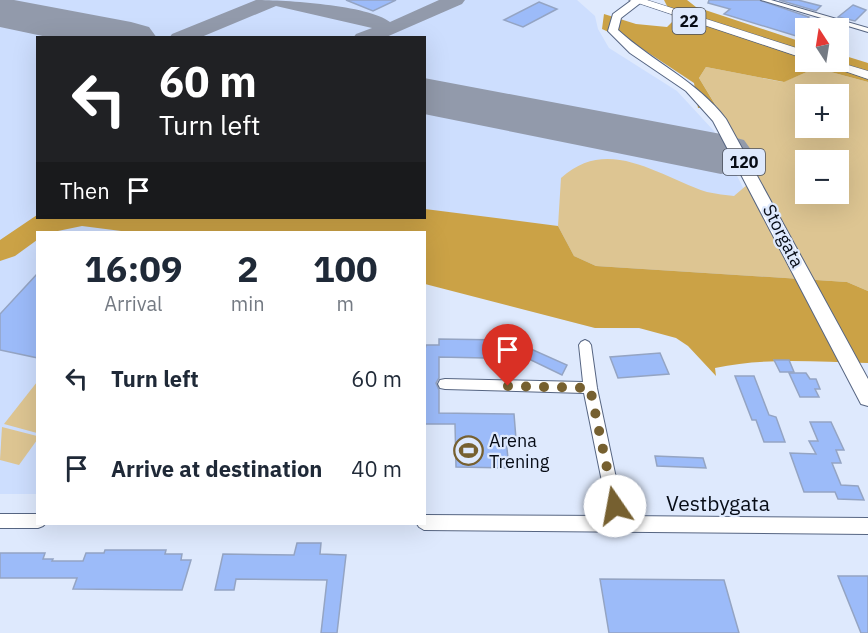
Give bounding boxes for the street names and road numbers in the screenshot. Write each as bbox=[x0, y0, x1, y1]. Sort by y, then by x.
road number: 22 bbox=[672, 8, 706, 34]
road number: 120 bbox=[723, 149, 765, 175]
street label: Storgata bbox=[758, 200, 809, 272]
street label: Vestbygata bbox=[666, 489, 770, 517]

